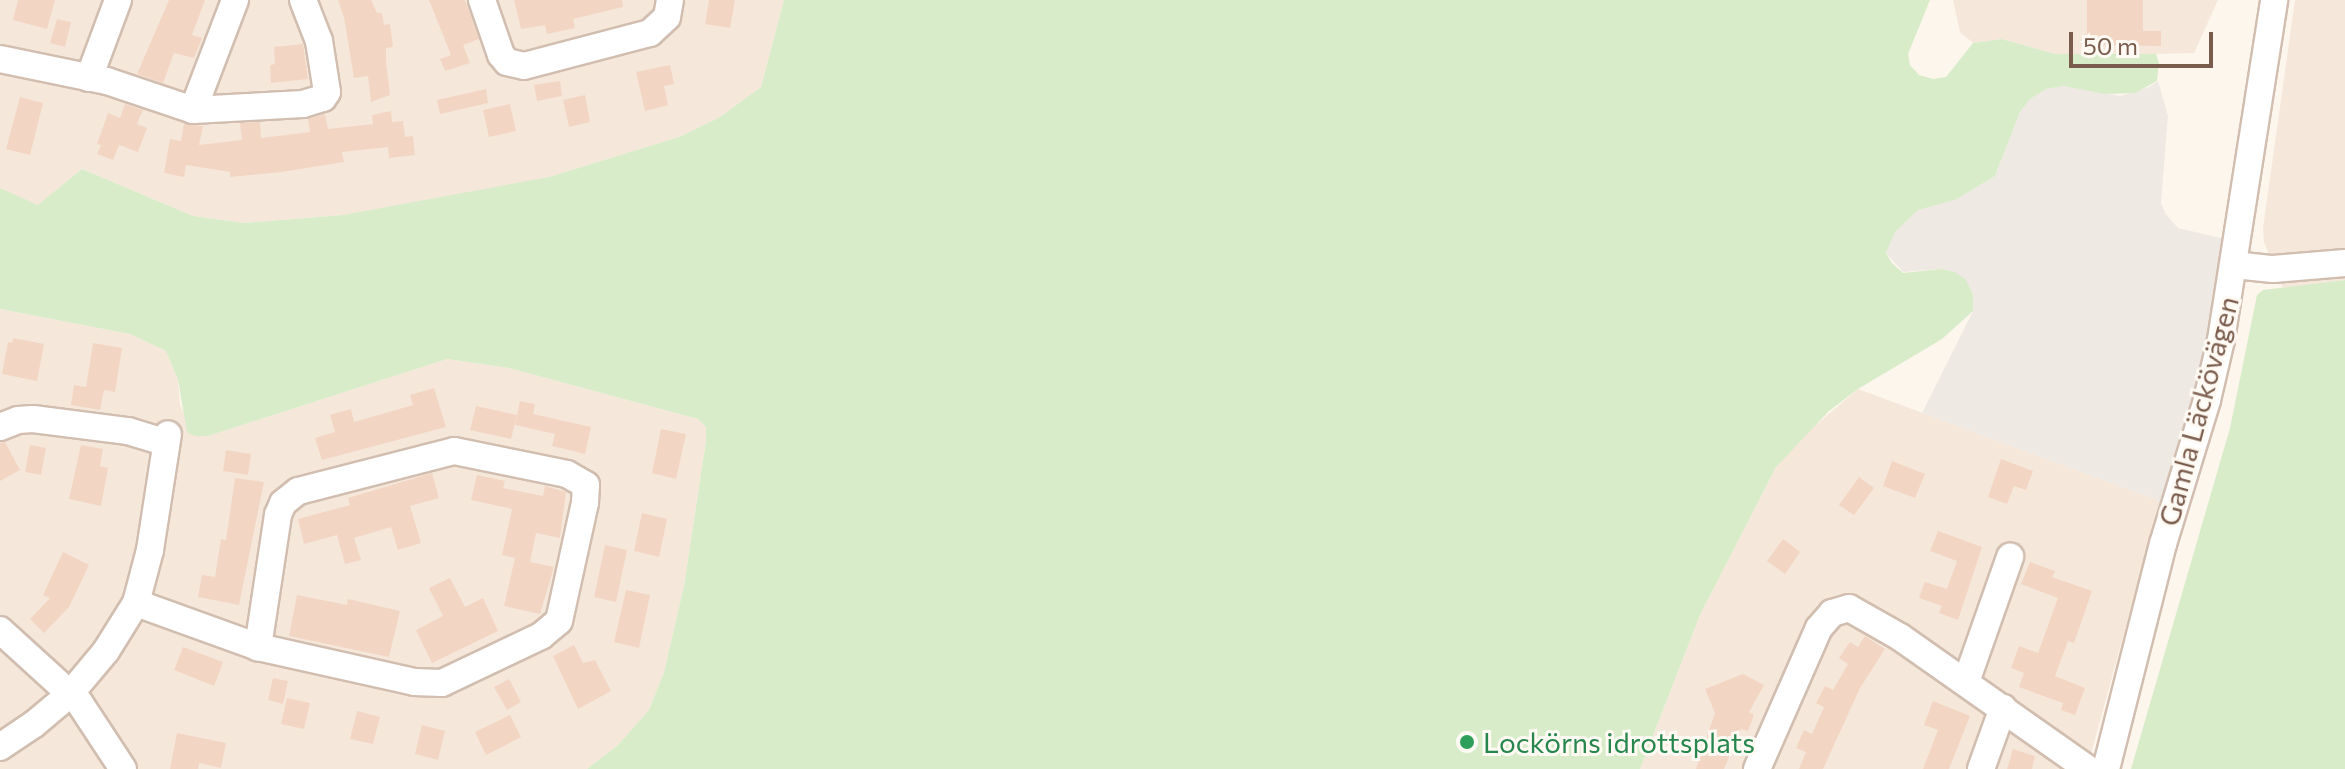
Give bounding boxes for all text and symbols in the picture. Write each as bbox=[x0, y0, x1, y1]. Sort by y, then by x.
scale bar bbox=[2073, 16, 2217, 66]
text: 50 m bbox=[2083, 31, 2138, 60]
street label: Gamla Läckövägen bbox=[2151, 293, 2245, 529]
place label: Lockörns idrottsplats bbox=[1483, 725, 1755, 759]
marker: Lockörns idrottsplats bbox=[1458, 733, 1476, 751]

